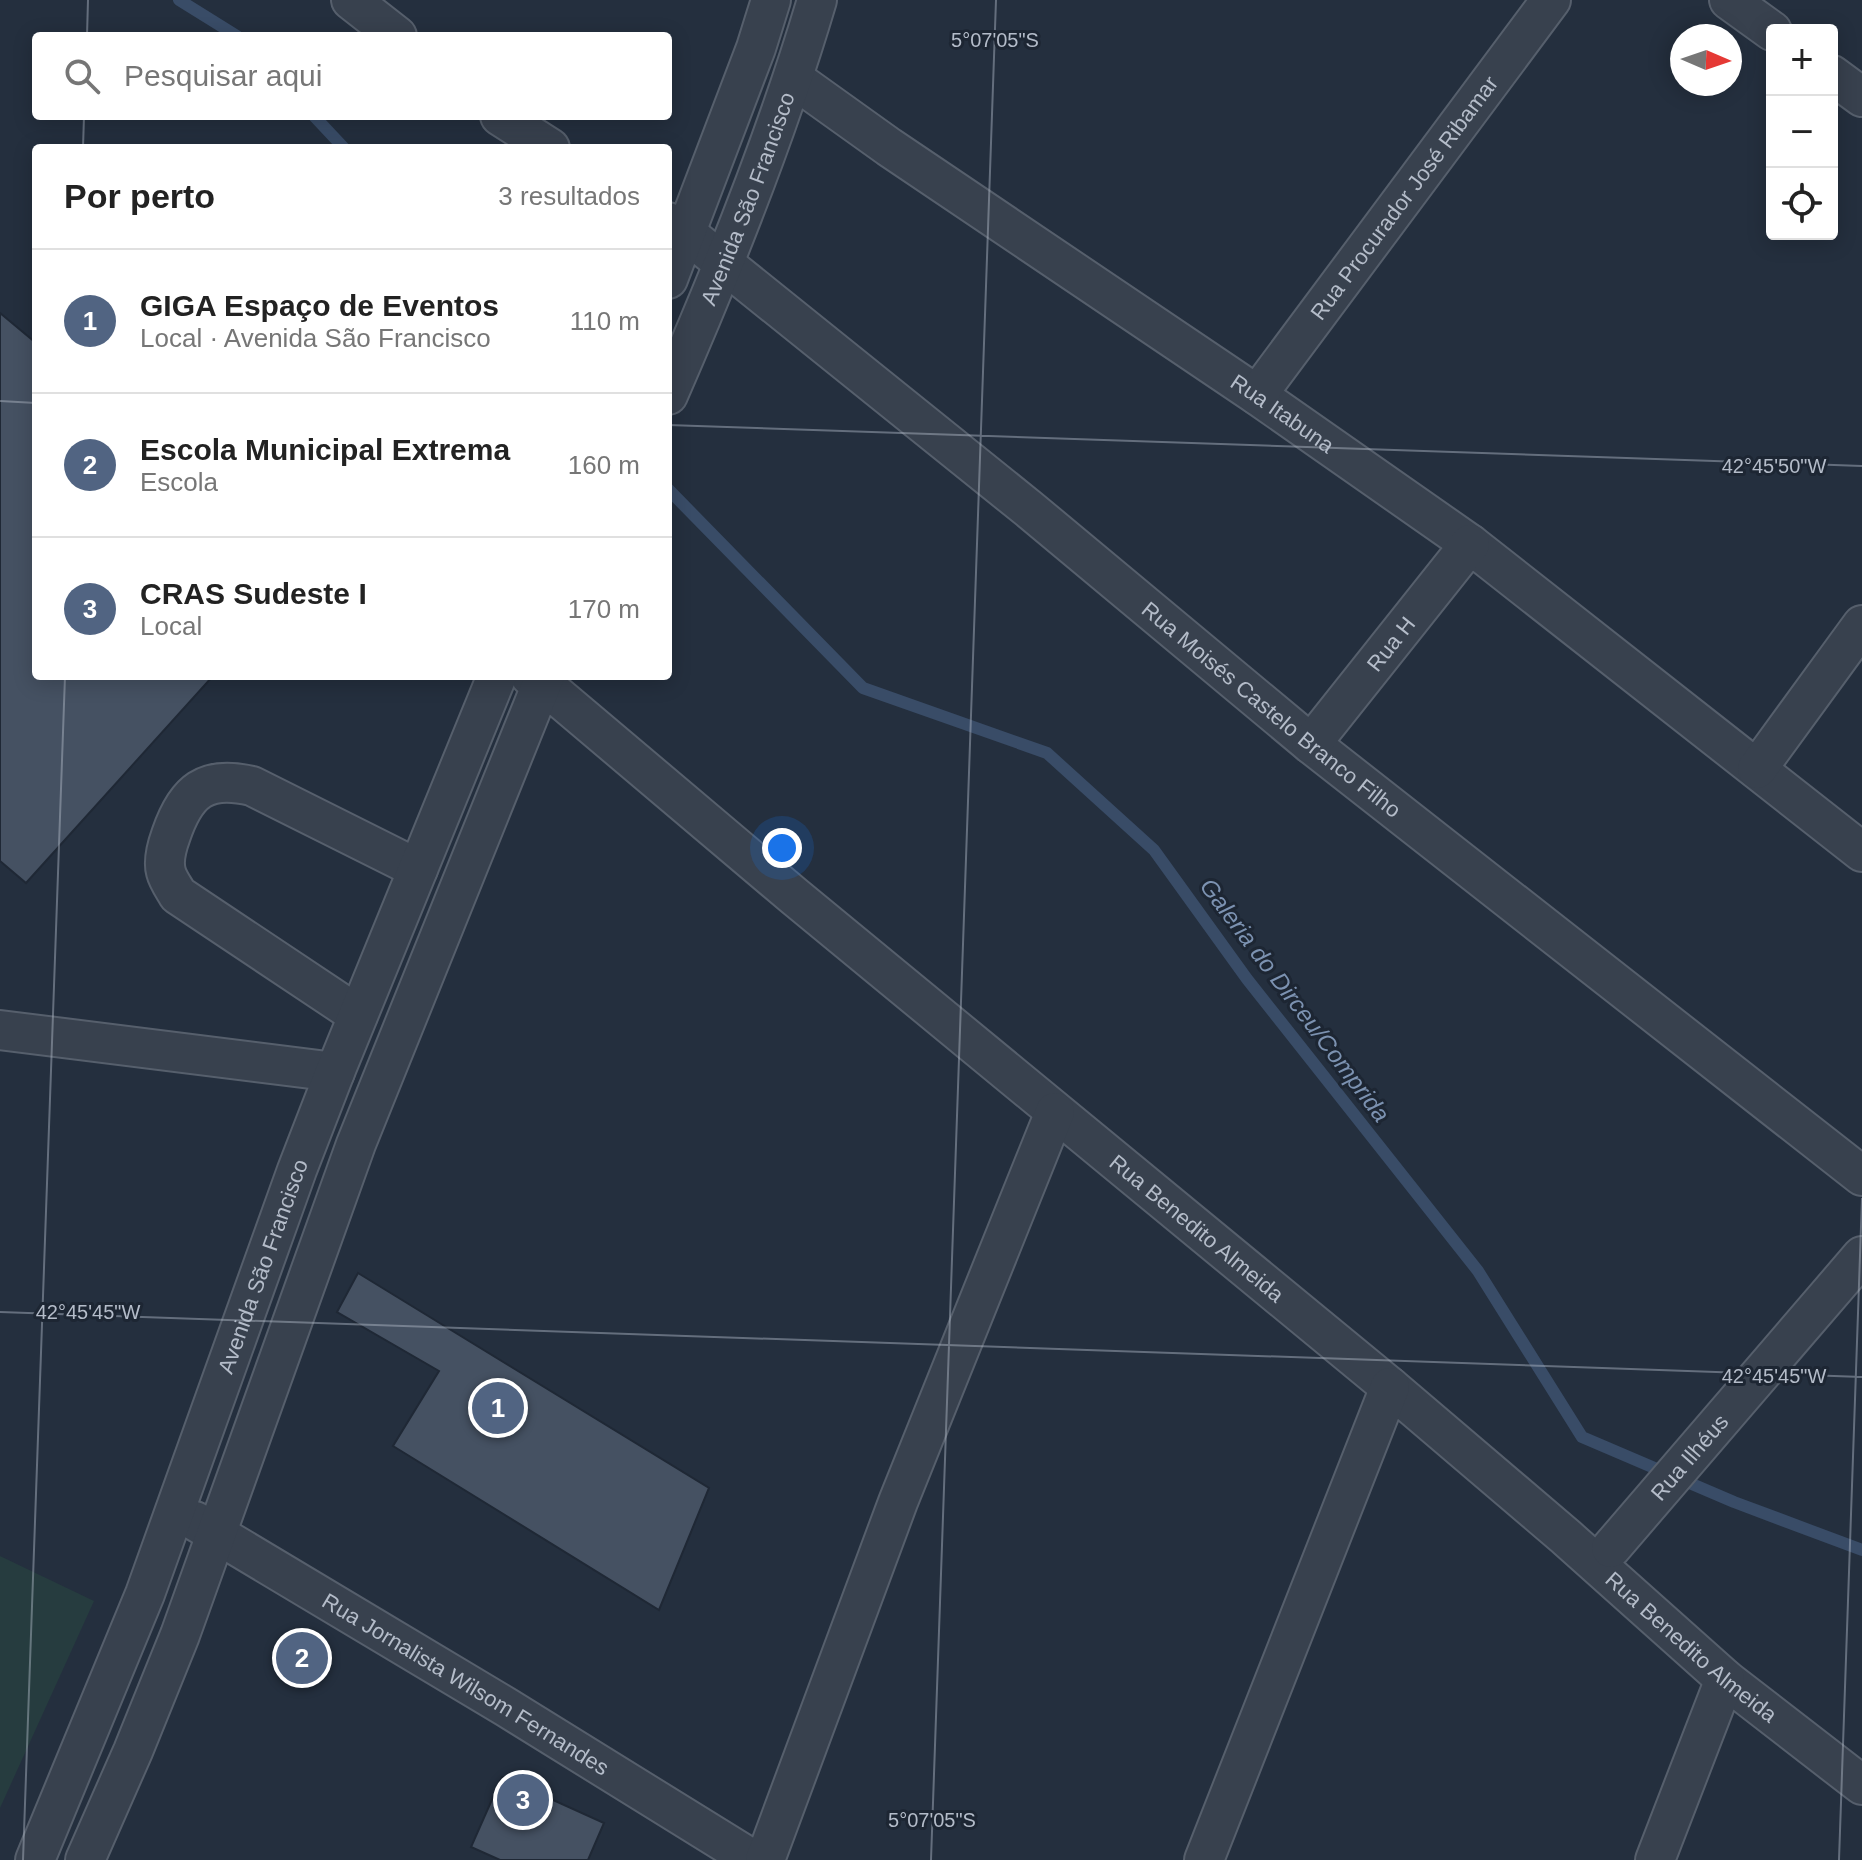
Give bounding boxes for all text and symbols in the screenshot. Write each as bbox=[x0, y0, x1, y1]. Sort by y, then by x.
north arrow bbox=[1670, 24, 1742, 96]
map controls bbox=[1766, 24, 1838, 240]
button: + bbox=[1766, 24, 1838, 96]
text: 5°07'05"S bbox=[951, 29, 1039, 51]
search box bbox=[32, 32, 672, 120]
icon: search bbox=[60, 54, 104, 98]
text: Pesquisar aqui bbox=[124, 59, 322, 92]
street label: Rua Procurador José Ribamar bbox=[1305, 71, 1503, 324]
street label: Avenida São Francisco bbox=[695, 89, 799, 309]
button: − bbox=[1766, 96, 1838, 168]
button: locate bbox=[1766, 168, 1838, 240]
text: Por perto bbox=[64, 177, 215, 215]
text: 3 resultados bbox=[498, 181, 640, 211]
text: GIGA Espaço de Eventos bbox=[140, 289, 499, 322]
text: 1 bbox=[83, 306, 97, 336]
text: 110 m bbox=[570, 306, 640, 336]
text: Local · Avenida São Francisco bbox=[140, 323, 491, 353]
street label: Rua Itabuna bbox=[1226, 369, 1340, 458]
text: Escola Municipal Extrema bbox=[140, 433, 510, 466]
text: 2 bbox=[83, 450, 97, 480]
text: 160 m bbox=[568, 450, 640, 480]
text: 42°45'50"W bbox=[1722, 455, 1826, 477]
text: Escola bbox=[140, 467, 218, 497]
text: CRAS Sudeste I bbox=[140, 577, 367, 610]
text: 3 bbox=[83, 594, 97, 624]
text: 170 m bbox=[568, 594, 640, 624]
street label: Rua Moisés Castelo Branco Filho bbox=[1137, 596, 1406, 822]
text: Local bbox=[140, 611, 202, 641]
street label: Rua H bbox=[1361, 612, 1420, 676]
your location bbox=[762, 828, 802, 868]
water label: Galeria do Dirceu/Comprida bbox=[1195, 873, 1395, 1127]
street label: Rua Benedito Almeida bbox=[1105, 1149, 1290, 1307]
street label: Avenida São Francisco bbox=[213, 1155, 313, 1377]
text: 42°45'45"W bbox=[36, 1301, 140, 1323]
text: 42°45'45"W bbox=[1722, 1365, 1826, 1387]
pin: 1 bbox=[472, 1378, 524, 1438]
street label: Rua Ilhéus bbox=[1645, 1409, 1733, 1505]
street label: Rua Benedito Almeida bbox=[1601, 1566, 1783, 1728]
street label: Rua Jornalista Wilsom Fernandes bbox=[318, 1588, 614, 1780]
pin: 2 bbox=[276, 1628, 328, 1688]
pin: 3 bbox=[497, 1770, 549, 1830]
text: 5°07'05"S bbox=[888, 1809, 976, 1831]

